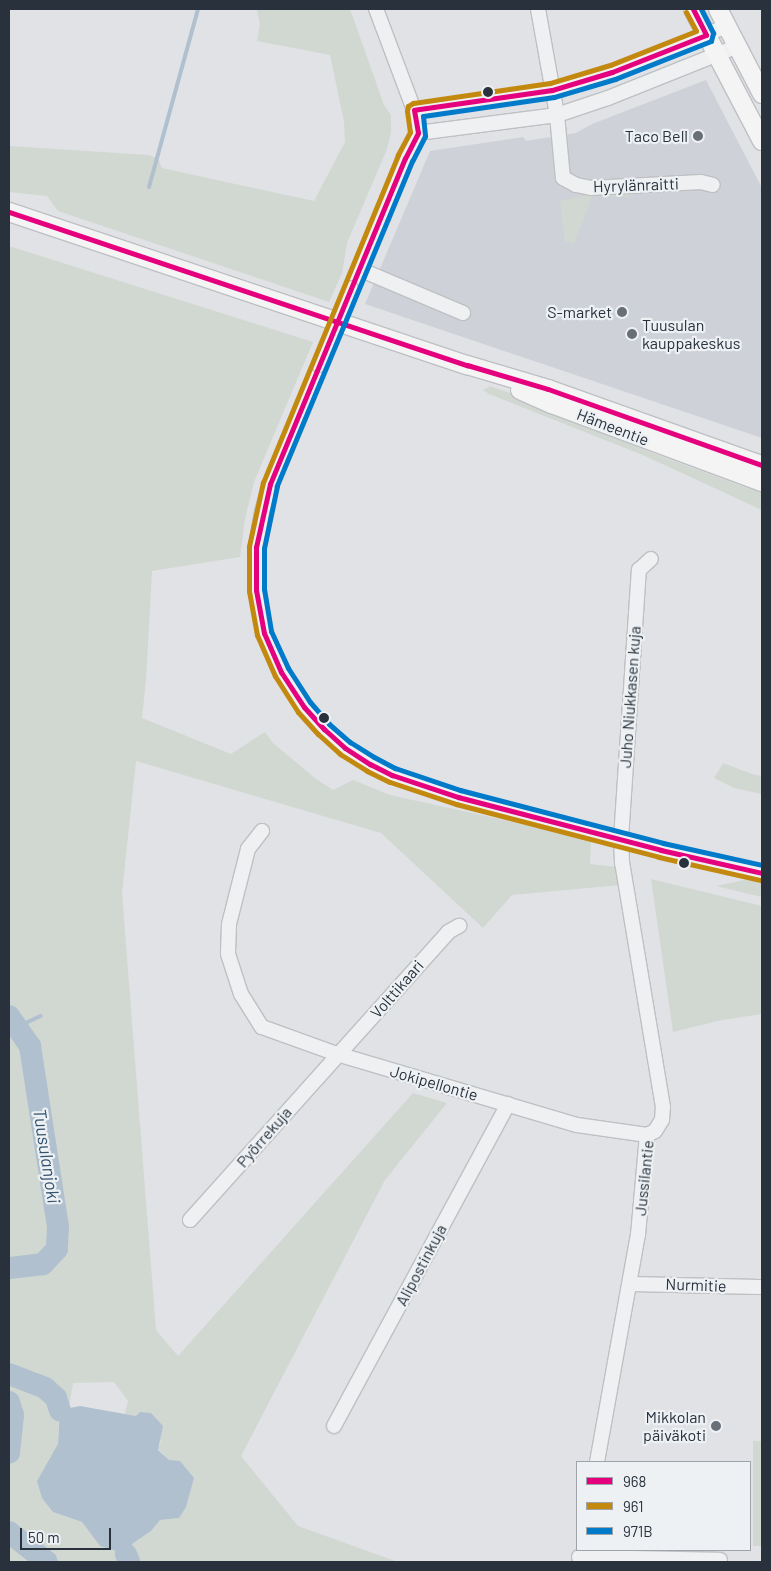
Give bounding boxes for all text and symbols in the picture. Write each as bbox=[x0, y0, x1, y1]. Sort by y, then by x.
unlabelled marker bbox=[483, 87, 493, 97]
place label: Taco Bell bbox=[625, 126, 688, 146]
marker: Taco Bell bbox=[692, 130, 704, 142]
street label: Hyrylänraitti bbox=[593, 174, 679, 196]
place label: S-market bbox=[547, 302, 612, 322]
marker: S-market bbox=[616, 306, 628, 318]
place label: Tuusulan kauppakeskus bbox=[642, 315, 741, 353]
marker: Tuusulan kauppakeskus bbox=[626, 328, 638, 340]
street label: Hämeentie bbox=[574, 404, 652, 450]
street label: Juho Niukkasen kuja bbox=[615, 625, 645, 769]
unlabelled marker bbox=[319, 713, 329, 723]
unlabelled marker bbox=[679, 858, 689, 868]
street label: Volttikaari bbox=[366, 956, 428, 1022]
street label: Jokipellontie bbox=[388, 1061, 480, 1105]
street label: Pyörrekuja bbox=[233, 1103, 295, 1171]
water label: Tuusulanjoki bbox=[29, 1107, 65, 1205]
street label: Jussilantie bbox=[630, 1139, 658, 1217]
street label: Alipostinkuja bbox=[391, 1221, 451, 1309]
street label: Nurmitie bbox=[665, 1274, 727, 1296]
place label: Mikkolan päiväkoti bbox=[643, 1407, 706, 1445]
marker: Mikkolan päiväkoti bbox=[710, 1420, 722, 1432]
legend bbox=[576, 1461, 751, 1551]
text: 968 bbox=[623, 1472, 646, 1490]
text: 961 bbox=[623, 1497, 644, 1515]
scale bar bbox=[22, 1518, 114, 1550]
text: 971B bbox=[623, 1522, 653, 1540]
text: 50 m bbox=[28, 1528, 60, 1546]

